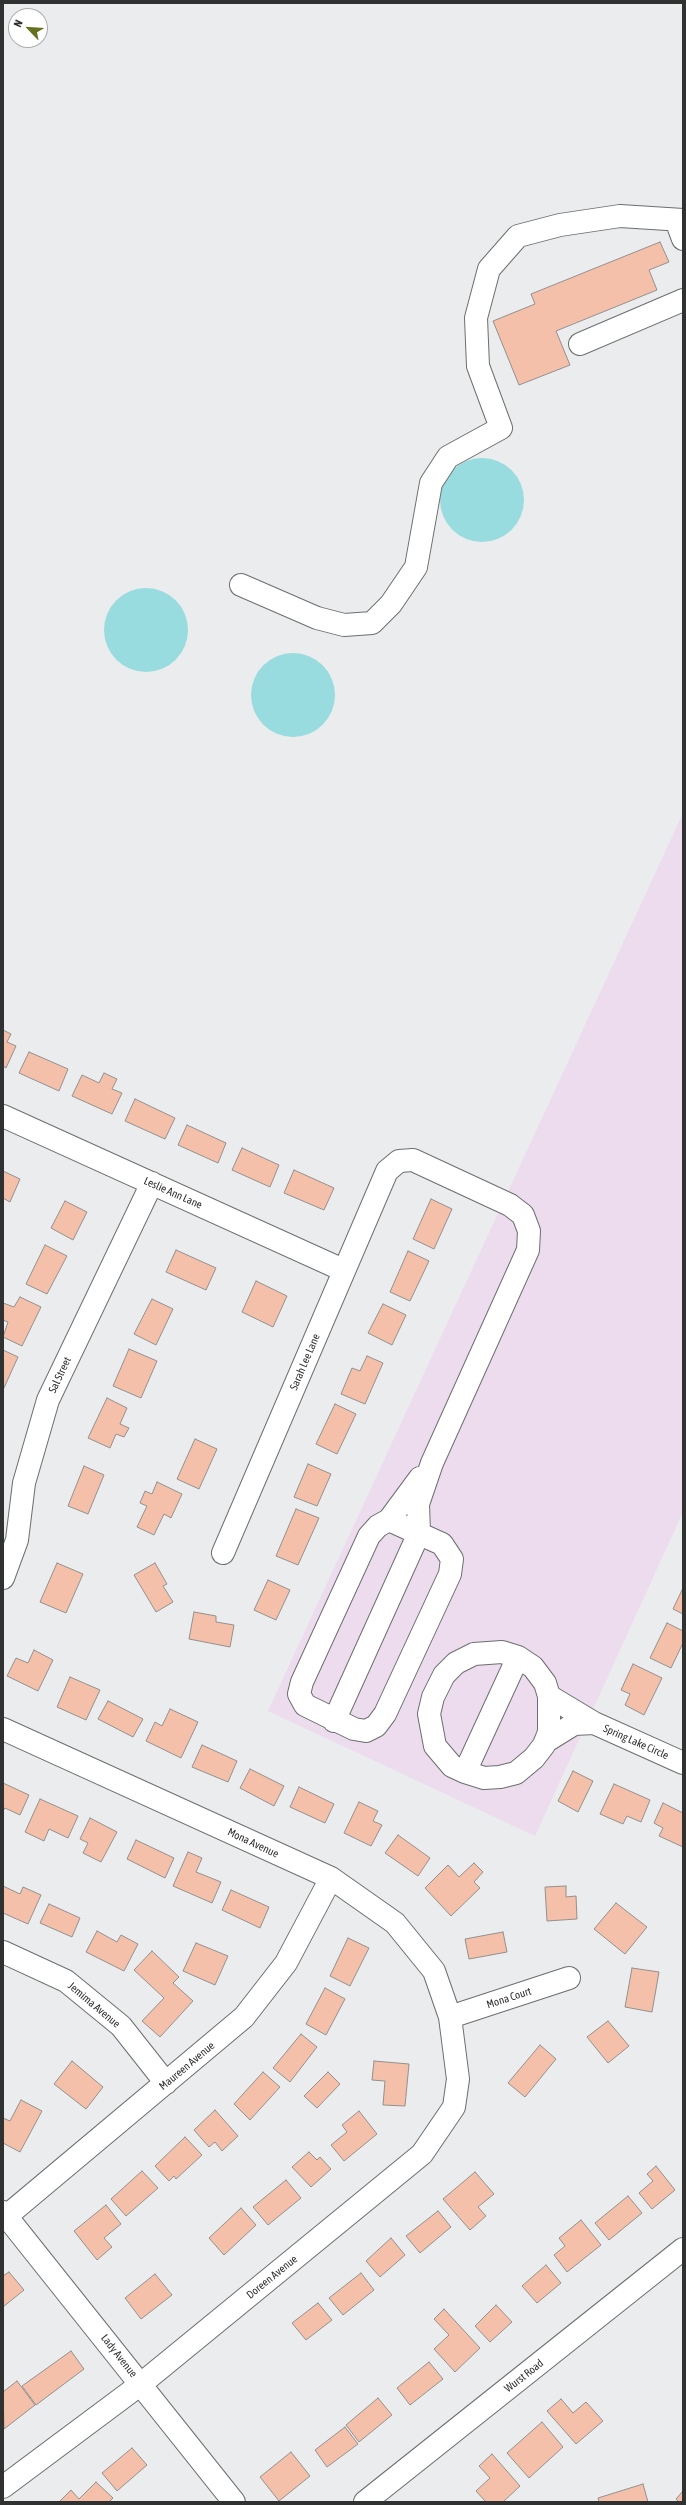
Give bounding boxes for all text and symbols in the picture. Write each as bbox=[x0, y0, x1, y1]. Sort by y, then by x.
north arrow bbox=[8, 8, 48, 48]
text: N bbox=[11, 18, 25, 29]
street label: Leslie Ann Lane bbox=[142, 1174, 204, 1212]
street label: Sarah Lee Lane bbox=[287, 1332, 323, 1392]
street label: Sal Street bbox=[46, 1355, 74, 1395]
street label: Spring Lake Circle bbox=[601, 1722, 671, 1762]
street label: Mona Avenue bbox=[225, 1825, 281, 1861]
street label: Jemima Avenue bbox=[65, 1979, 123, 2031]
street label: Mona Court bbox=[485, 1985, 533, 2011]
street label: Maureen Avenue bbox=[157, 2039, 217, 2093]
street label: Doreen Avenue bbox=[244, 2252, 300, 2302]
street label: Lady Avenue bbox=[98, 2332, 140, 2380]
street label: Wurst Road bbox=[502, 2357, 546, 2395]

